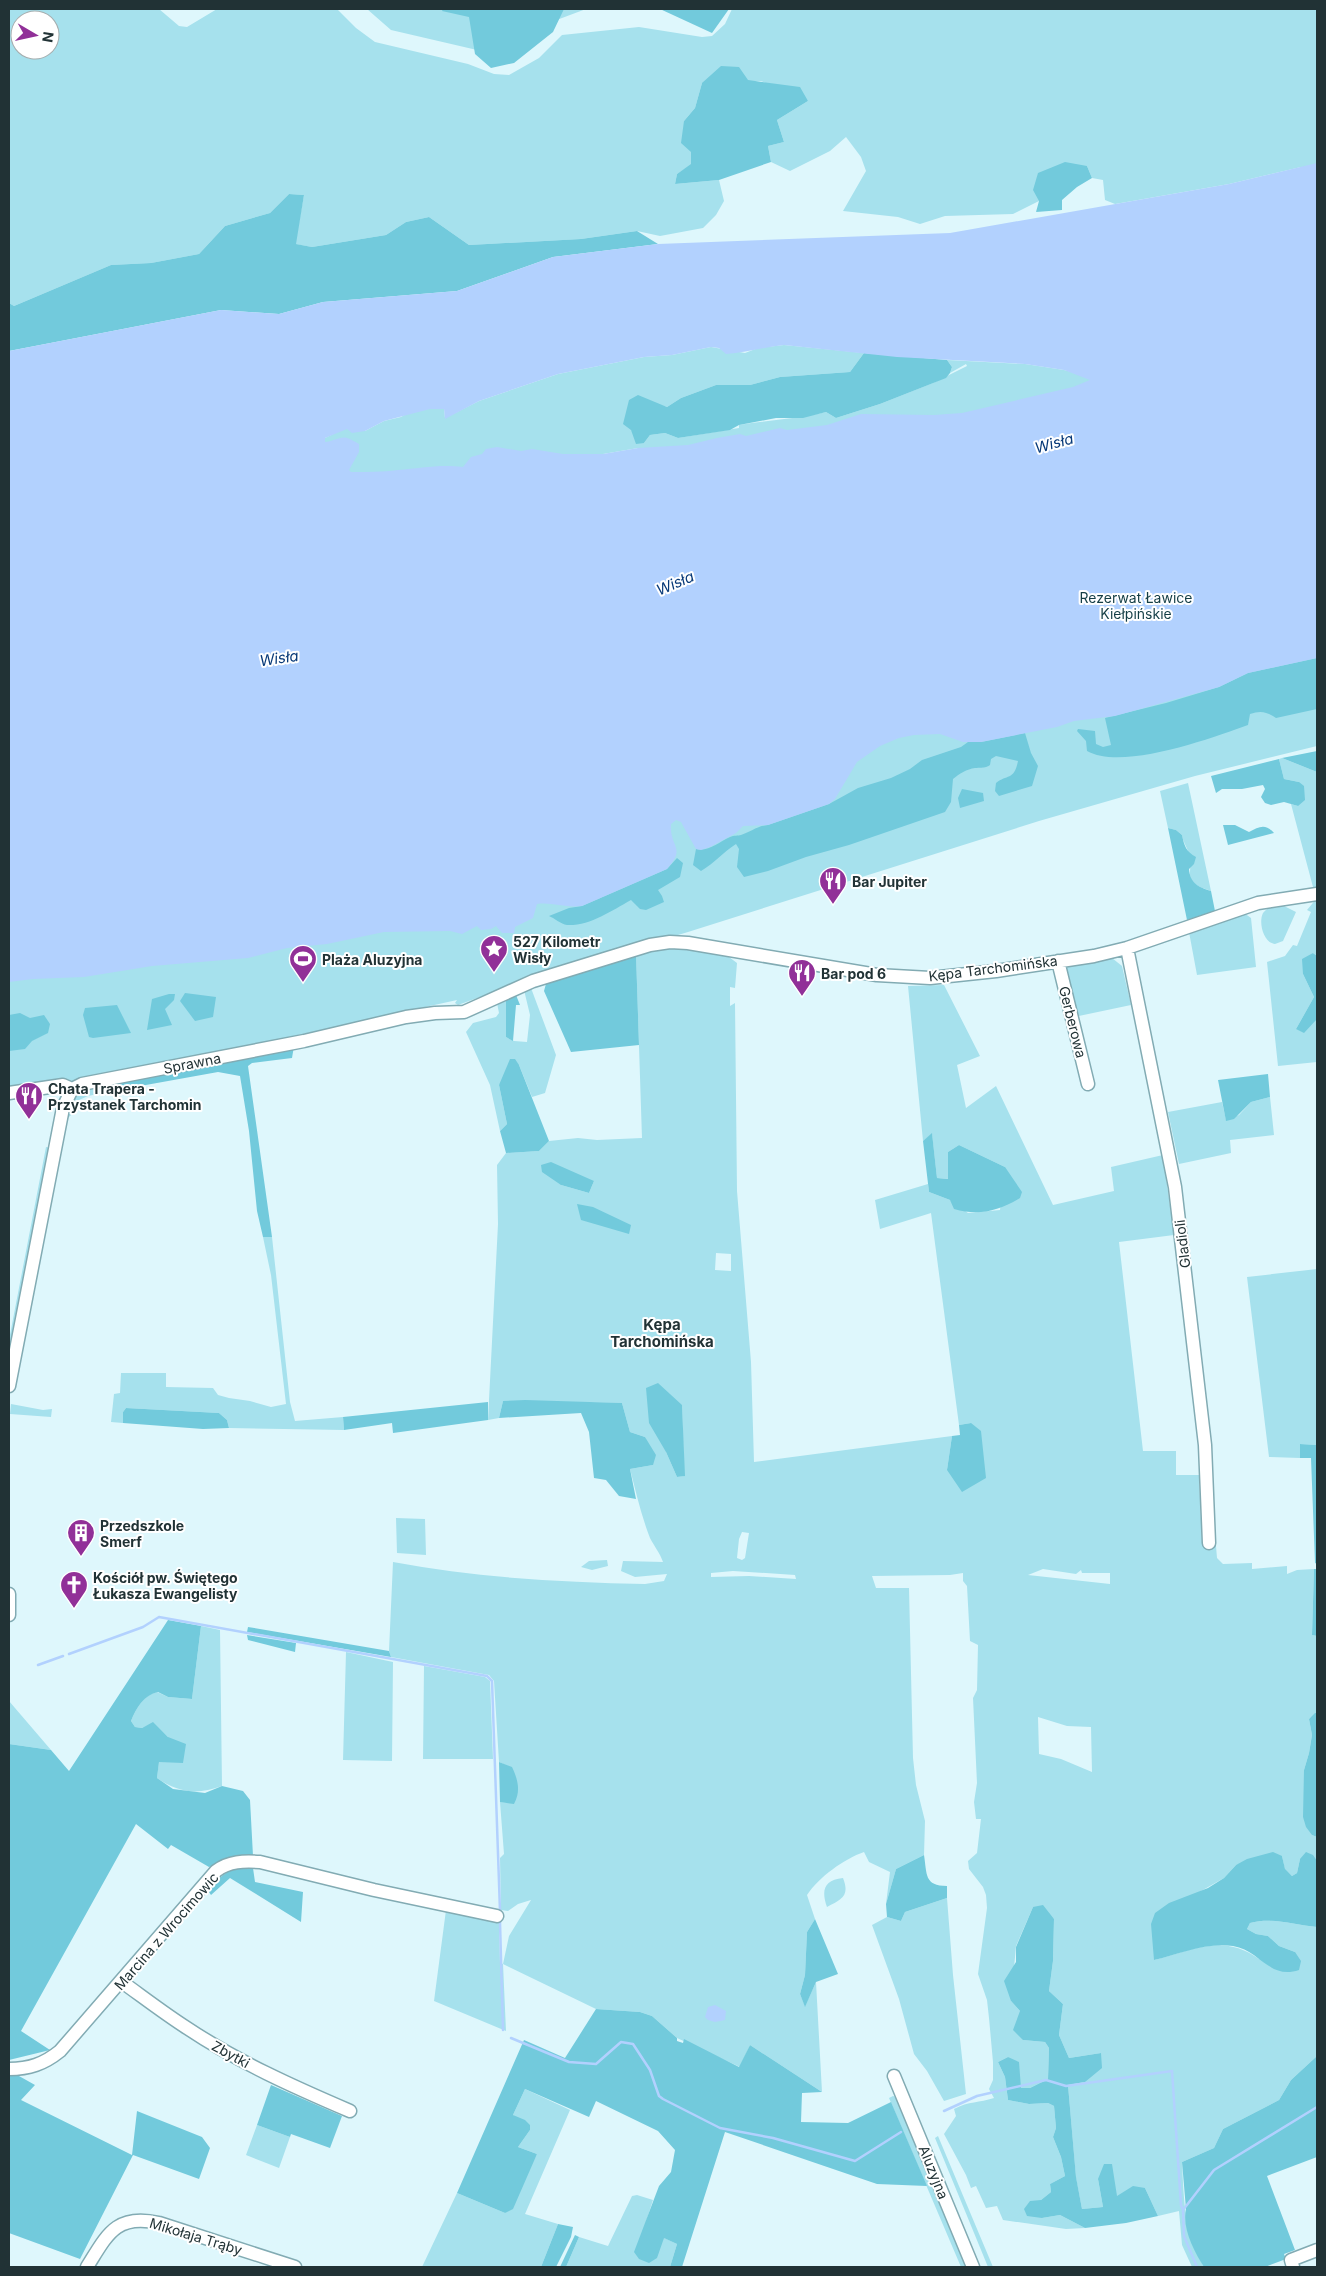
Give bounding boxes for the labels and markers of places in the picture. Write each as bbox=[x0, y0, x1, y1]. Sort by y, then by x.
restaurant icon: Bar Jupiter bbox=[818, 866, 848, 905]
place label: Bar Jupiter bbox=[852, 873, 927, 890]
place label: 527 Kilometr Wisły bbox=[513, 933, 601, 966]
place icon: 527 Kilometr Wisły bbox=[479, 934, 509, 973]
sports icon: Plaża Aluzyjna bbox=[288, 944, 318, 983]
place label: Plaża Aluzyjna bbox=[322, 951, 423, 968]
restaurant icon: Bar pod 6 bbox=[787, 958, 817, 997]
place label: Bar pod 6 bbox=[821, 965, 886, 982]
place label: Chata Trapera - Przystanek Tarchomin bbox=[48, 1080, 202, 1113]
restaurant icon: Chata Trapera - Przystanek Tarchomin bbox=[14, 1081, 44, 1120]
place label: Przedszkole Smerf bbox=[100, 1517, 184, 1550]
building icon: Przedszkole Smerf bbox=[66, 1518, 96, 1557]
place label: Kościół pw. Świętego Łukasza Ewangelisty bbox=[93, 1569, 238, 1602]
church icon: Kościół pw. Świętego Łukasza Ewangelisty bbox=[59, 1570, 89, 1609]

